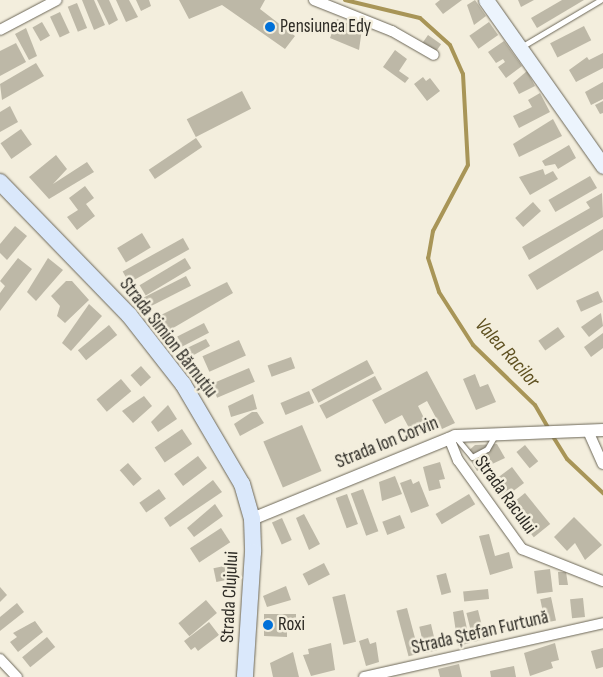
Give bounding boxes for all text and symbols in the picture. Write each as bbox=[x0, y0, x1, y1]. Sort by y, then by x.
place label: Pensiunea Edy bbox=[280, 16, 371, 38]
marker: Pensiunea Edy bbox=[264, 21, 276, 33]
street label: Strada Simion Bărnuțiu bbox=[114, 274, 222, 402]
water label: Valea Racilor bbox=[470, 313, 544, 393]
street label: Strada Ion Corvin bbox=[332, 412, 442, 474]
street label: Strada Racului bbox=[469, 451, 541, 539]
street label: Strada Clujului bbox=[216, 551, 244, 643]
street label: Strada Ștefan Furtună bbox=[409, 606, 551, 660]
place label: Roxi bbox=[278, 614, 305, 636]
marker: Roxi bbox=[262, 619, 274, 631]

